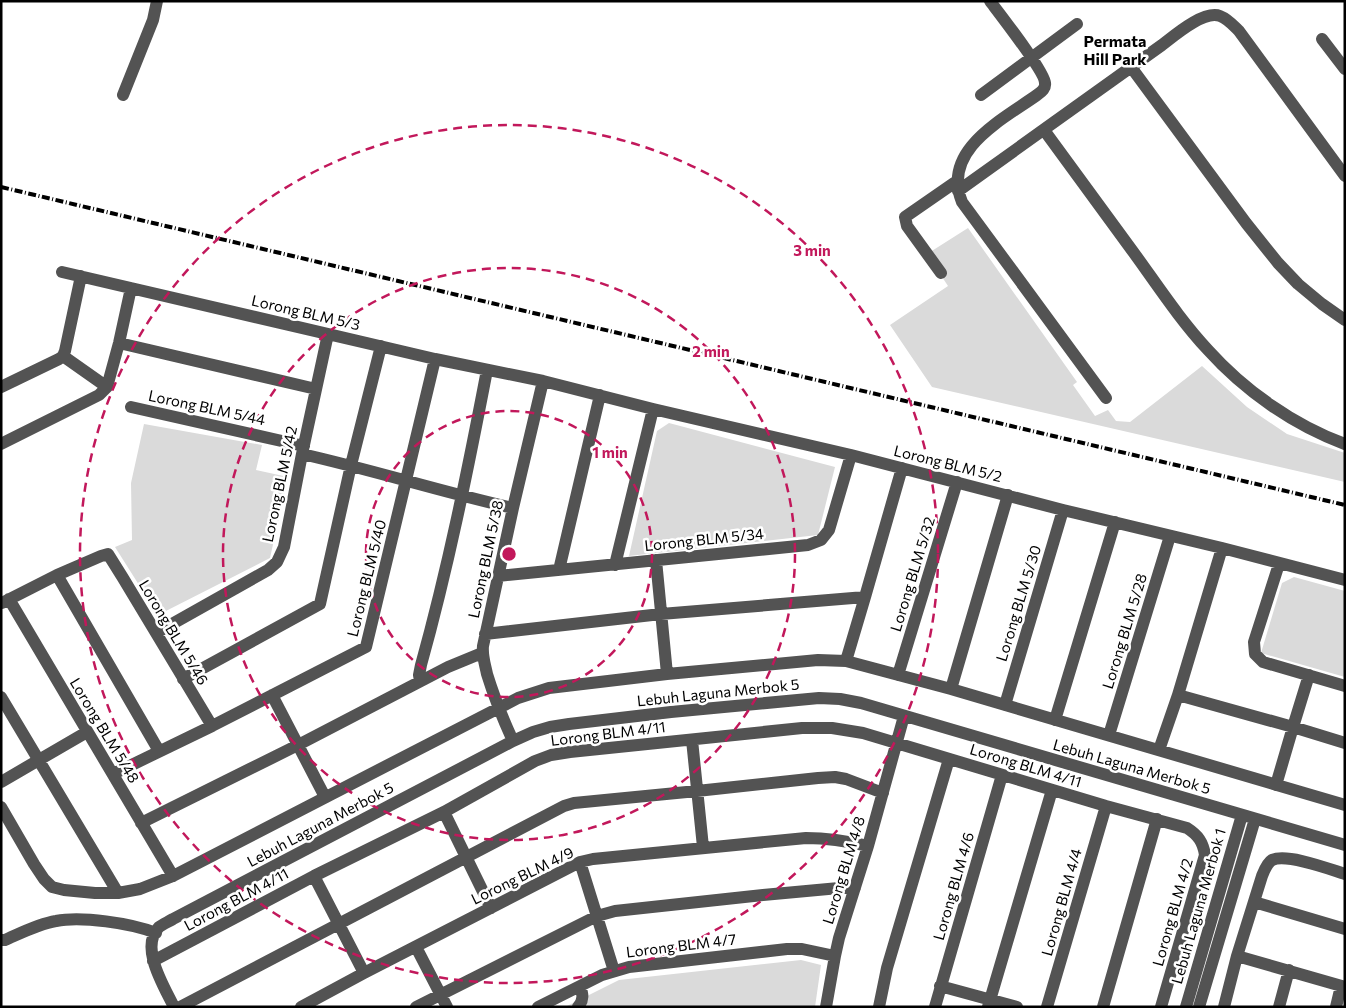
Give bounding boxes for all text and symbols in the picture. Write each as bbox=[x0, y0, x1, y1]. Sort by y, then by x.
district label: Permata Hill Park bbox=[1084, 31, 1147, 68]
text: 3 min bbox=[793, 241, 831, 259]
street label: Lorong BLM 5/3 bbox=[250, 291, 362, 333]
text: 2 min bbox=[692, 342, 730, 360]
street label: Lorong BLM 5/44 bbox=[147, 386, 267, 428]
street label: Lorong BLM 5/42 bbox=[258, 424, 300, 544]
street label: Lorong BLM 5/2 bbox=[892, 441, 1004, 485]
text: 1 min bbox=[592, 443, 628, 461]
street label: Lorong BLM 5/38 bbox=[464, 498, 506, 620]
street label: Lorong BLM 5/32 bbox=[886, 514, 938, 634]
street label: Lorong BLM 5/40 bbox=[343, 518, 389, 638]
street label: Lorong BLM 5/34 bbox=[643, 524, 765, 554]
street label: Lorong BLM 5/30 bbox=[992, 543, 1044, 663]
centre of rings bbox=[500, 545, 518, 563]
street label: Lorong BLM 5/28 bbox=[1098, 571, 1150, 691]
street label: Lorong BLM 5/46 bbox=[136, 576, 212, 688]
street label: Lorong BLM 5/48 bbox=[67, 674, 143, 786]
street label: Lebuh Laguna Merbok 5 bbox=[636, 675, 800, 709]
street label: Lorong BLM 4/11 bbox=[549, 717, 667, 749]
street label: Lebuh Laguna Merbok 5 bbox=[1051, 735, 1213, 797]
street label: Lorong BLM 4/11 bbox=[968, 739, 1084, 791]
street label: Lebuh Laguna Merbok 5 bbox=[244, 778, 396, 870]
street label: Lorong BLM 4/8 bbox=[818, 814, 868, 926]
street label: Lebuh Laguna Merbok 1 bbox=[1167, 826, 1229, 986]
street label: Lorong BLM 4/6 bbox=[929, 830, 977, 942]
street label: Lorong BLM 4/9 bbox=[468, 842, 576, 908]
street label: Lorong BLM 4/4 bbox=[1037, 846, 1085, 958]
street label: Lorong BLM 4/2 bbox=[1148, 856, 1196, 968]
street label: Lorong BLM 4/11 bbox=[181, 864, 291, 934]
street label: Lorong BLM 4/7 bbox=[625, 929, 737, 961]

